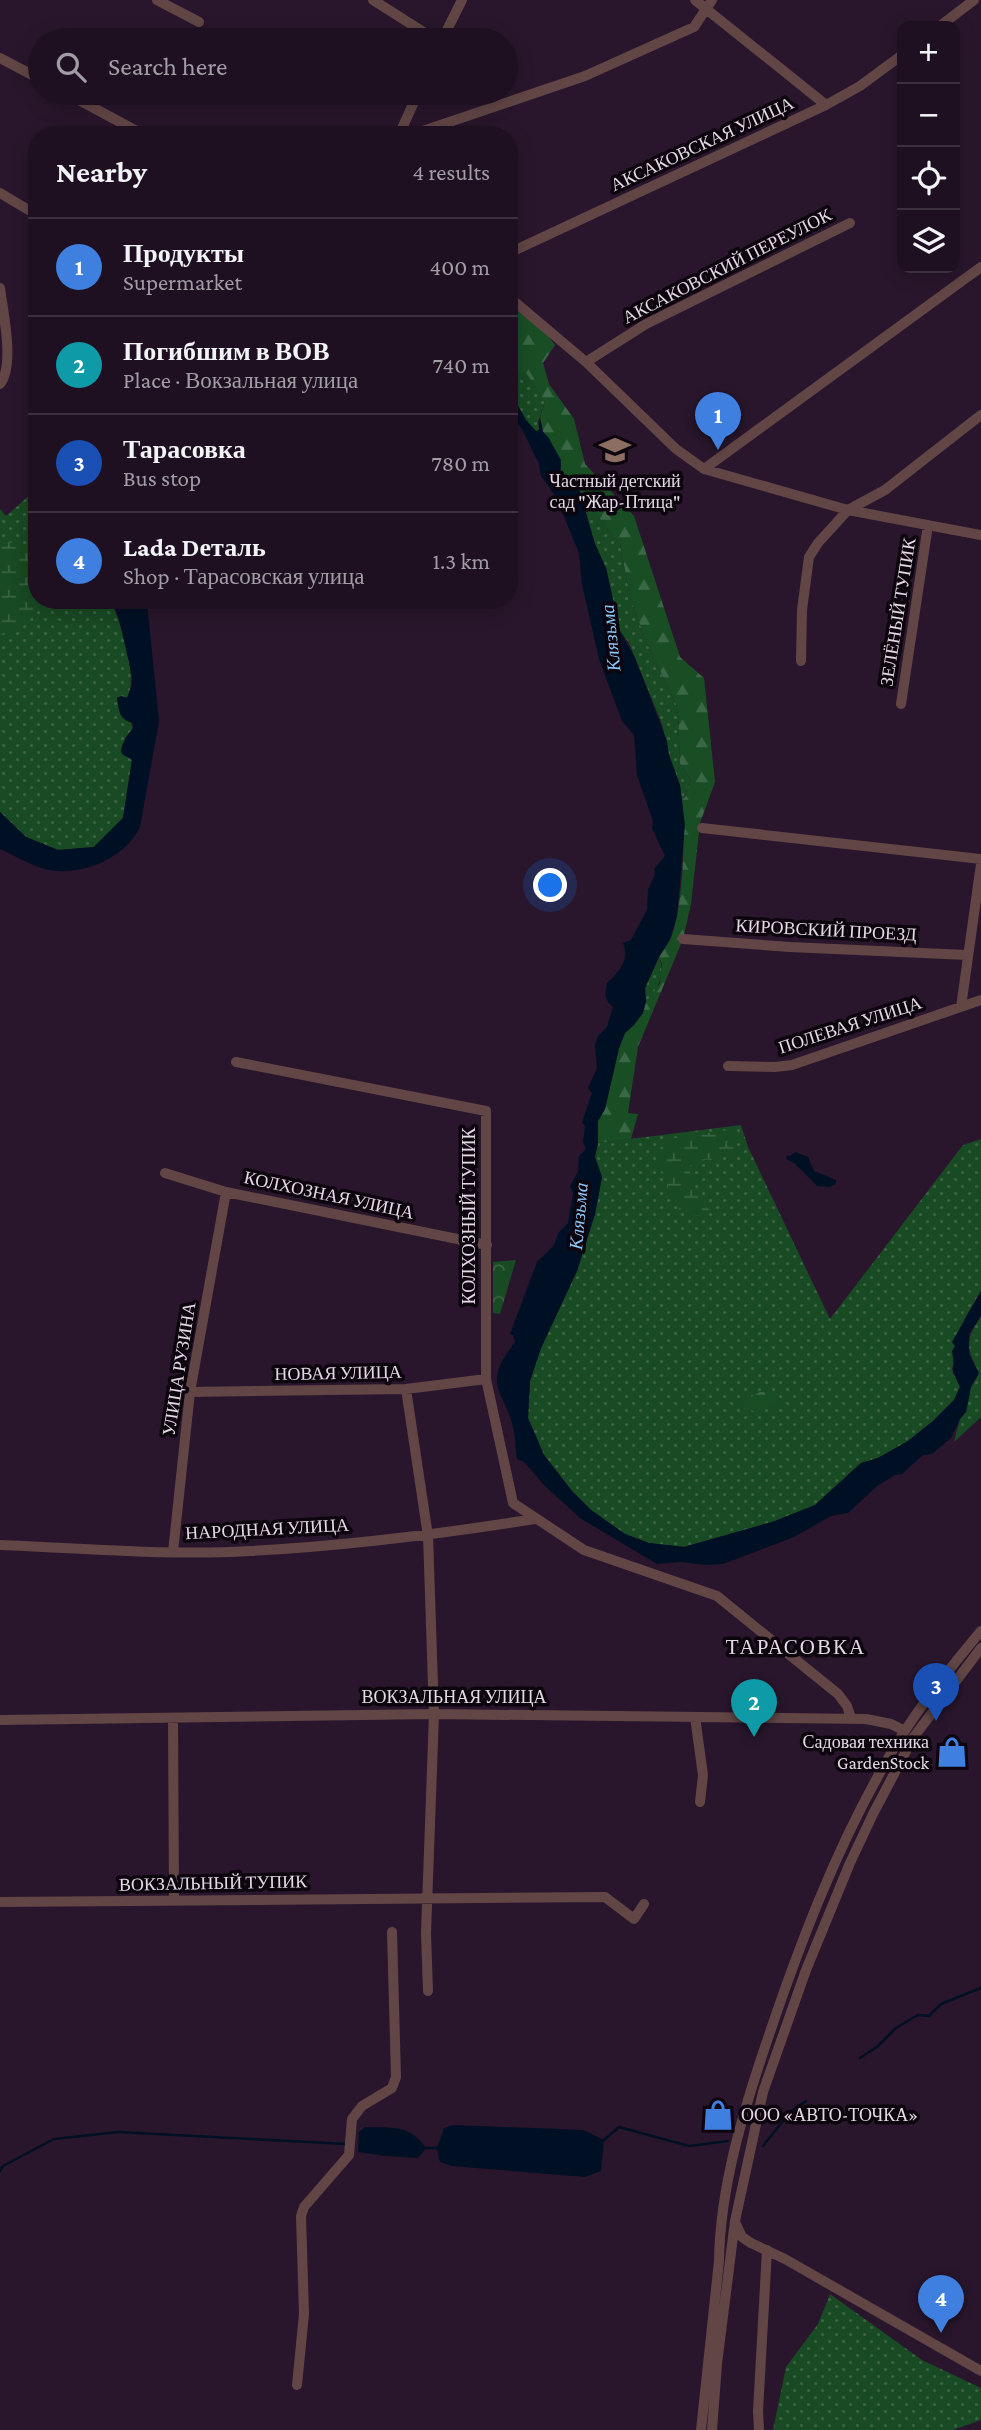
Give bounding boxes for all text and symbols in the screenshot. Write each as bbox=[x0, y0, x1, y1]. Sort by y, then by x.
map controls bbox=[897, 21, 960, 273]
button: + bbox=[897, 21, 960, 84]
search box bbox=[28, 28, 518, 105]
icon: search bbox=[52, 48, 90, 86]
text: Search here bbox=[108, 52, 227, 81]
button: − bbox=[897, 84, 960, 147]
street label: АКСАКОВСКАЯ УЛИЦА bbox=[607, 93, 797, 195]
button: locate bbox=[897, 147, 960, 210]
text: Nearby bbox=[56, 155, 147, 188]
text: 4 results bbox=[412, 159, 490, 185]
street label: АКСАКОВСКИЙ ПЕРЕУЛОК bbox=[619, 204, 836, 327]
button: layers bbox=[897, 210, 960, 273]
text: Продукты bbox=[123, 239, 244, 268]
text: 1 bbox=[75, 254, 83, 280]
text: 400 m bbox=[429, 254, 490, 280]
text: Supermarket bbox=[123, 269, 242, 295]
text: Погибшим в ВОВ bbox=[123, 337, 330, 366]
text: 2 bbox=[73, 352, 85, 378]
text: 740 m bbox=[433, 352, 490, 378]
text: Place · Вокзальная улица bbox=[123, 367, 358, 393]
pin: 1 bbox=[695, 392, 741, 450]
school or university icon: Частный детский сад "Жар-Птица" bbox=[598, 433, 632, 467]
text: Тарасовка bbox=[123, 435, 246, 464]
text: 3 bbox=[73, 450, 85, 476]
text: 780 m bbox=[431, 450, 490, 476]
text: Bus stop bbox=[123, 465, 201, 491]
place label: Частный детский сад "Жар-Птица" bbox=[549, 471, 681, 512]
text: Lada Dеталь bbox=[123, 533, 266, 562]
street label: ЗЕЛЁНЫЙ ТУПИК bbox=[876, 535, 920, 688]
text: 4 bbox=[73, 548, 85, 574]
text: 1.3 km bbox=[432, 548, 490, 574]
text: Shop · Тарасовская улица bbox=[123, 563, 365, 589]
water label: Клязьма bbox=[597, 603, 625, 674]
your location bbox=[533, 868, 567, 902]
street label: КИРОВСКИЙ ПРОЕЗД bbox=[735, 915, 917, 945]
street label: ПОЛЕВАЯ УЛИЦА bbox=[776, 992, 924, 1058]
street label: КОЛХОЗНЫЙ ТУПИК bbox=[459, 1127, 479, 1304]
street label: КОЛХОЗНАЯ УЛИЦА bbox=[242, 1167, 416, 1223]
water label: Клязьма bbox=[565, 1182, 592, 1252]
street label: УЛИЦА РУЗИНА bbox=[159, 1301, 199, 1437]
street label: НОВАЯ УЛИЦА bbox=[274, 1362, 402, 1384]
street label: НАРОДНАЯ УЛИЦА bbox=[185, 1515, 349, 1543]
district label: ТАРАСОВКА bbox=[726, 1635, 866, 1659]
pin: 3 bbox=[913, 1663, 959, 1721]
pin: 2 bbox=[731, 1679, 777, 1737]
street label: ВОКЗАЛЬНАЯ УЛИЦА bbox=[362, 1687, 546, 1707]
place label: Садовая техника GardenStock bbox=[803, 1732, 929, 1773]
shop icon: Садовая техника GardenStock bbox=[935, 1735, 969, 1769]
street label: ВОКЗАЛЬНЫЙ ТУПИК bbox=[119, 1871, 308, 1895]
shop icon: ООО «АВТО-ТОЧКА» bbox=[701, 2098, 735, 2132]
place label: ООО «АВТО-ТОЧКА» bbox=[741, 2105, 918, 2125]
pin: 4 bbox=[918, 2275, 964, 2333]

